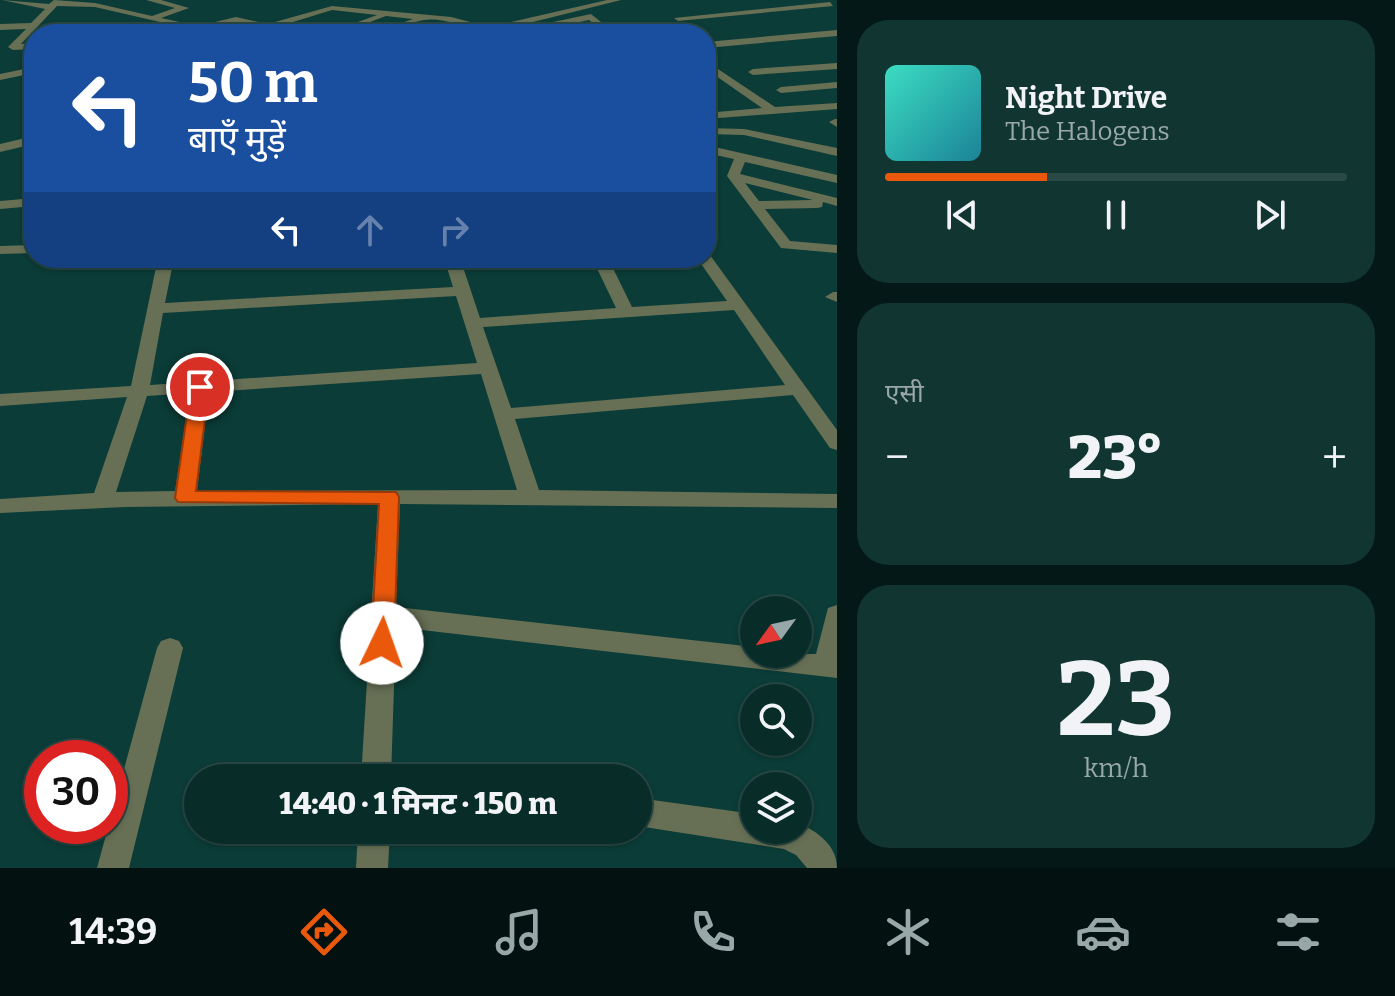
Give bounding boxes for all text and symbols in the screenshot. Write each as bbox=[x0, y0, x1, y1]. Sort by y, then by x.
text: 50 m bbox=[188, 50, 318, 117]
icon: left bbox=[56, 56, 160, 160]
text: Night Drive bbox=[1005, 80, 1167, 116]
text: The Halogens bbox=[1005, 116, 1170, 147]
text: बाएँ मुड़ें bbox=[188, 118, 286, 162]
icon: previous bbox=[940, 193, 984, 237]
icon: pause bbox=[1094, 193, 1138, 237]
icon: next bbox=[1248, 193, 1292, 237]
icon: left bbox=[264, 208, 308, 252]
icon: ahead bbox=[348, 208, 392, 252]
icon: right bbox=[432, 208, 476, 252]
pin bbox=[166, 353, 234, 421]
icon: arrive bbox=[178, 365, 222, 409]
text: एसी bbox=[885, 378, 924, 409]
text: 23° bbox=[1068, 422, 1163, 494]
text: − bbox=[885, 431, 909, 484]
text: + bbox=[1322, 431, 1347, 484]
north arrow bbox=[740, 596, 812, 668]
map controls bbox=[740, 596, 812, 844]
position arrow bbox=[340, 601, 424, 685]
text: 23 bbox=[1057, 638, 1175, 763]
button: search bbox=[740, 684, 812, 756]
speed limit sign: 30 bbox=[24, 740, 128, 844]
text: km/h bbox=[1084, 753, 1148, 784]
button: layers bbox=[740, 772, 812, 844]
text: 14:40 · 1 मिनट · 150 m bbox=[279, 786, 557, 822]
icon: directions bbox=[296, 904, 352, 960]
icon: music bbox=[491, 904, 547, 960]
icon: phone bbox=[685, 904, 741, 960]
icon: climate bbox=[880, 904, 936, 960]
icon: car bbox=[1075, 904, 1131, 960]
icon: filters bbox=[1270, 904, 1326, 960]
text: 14:39 bbox=[69, 910, 157, 954]

